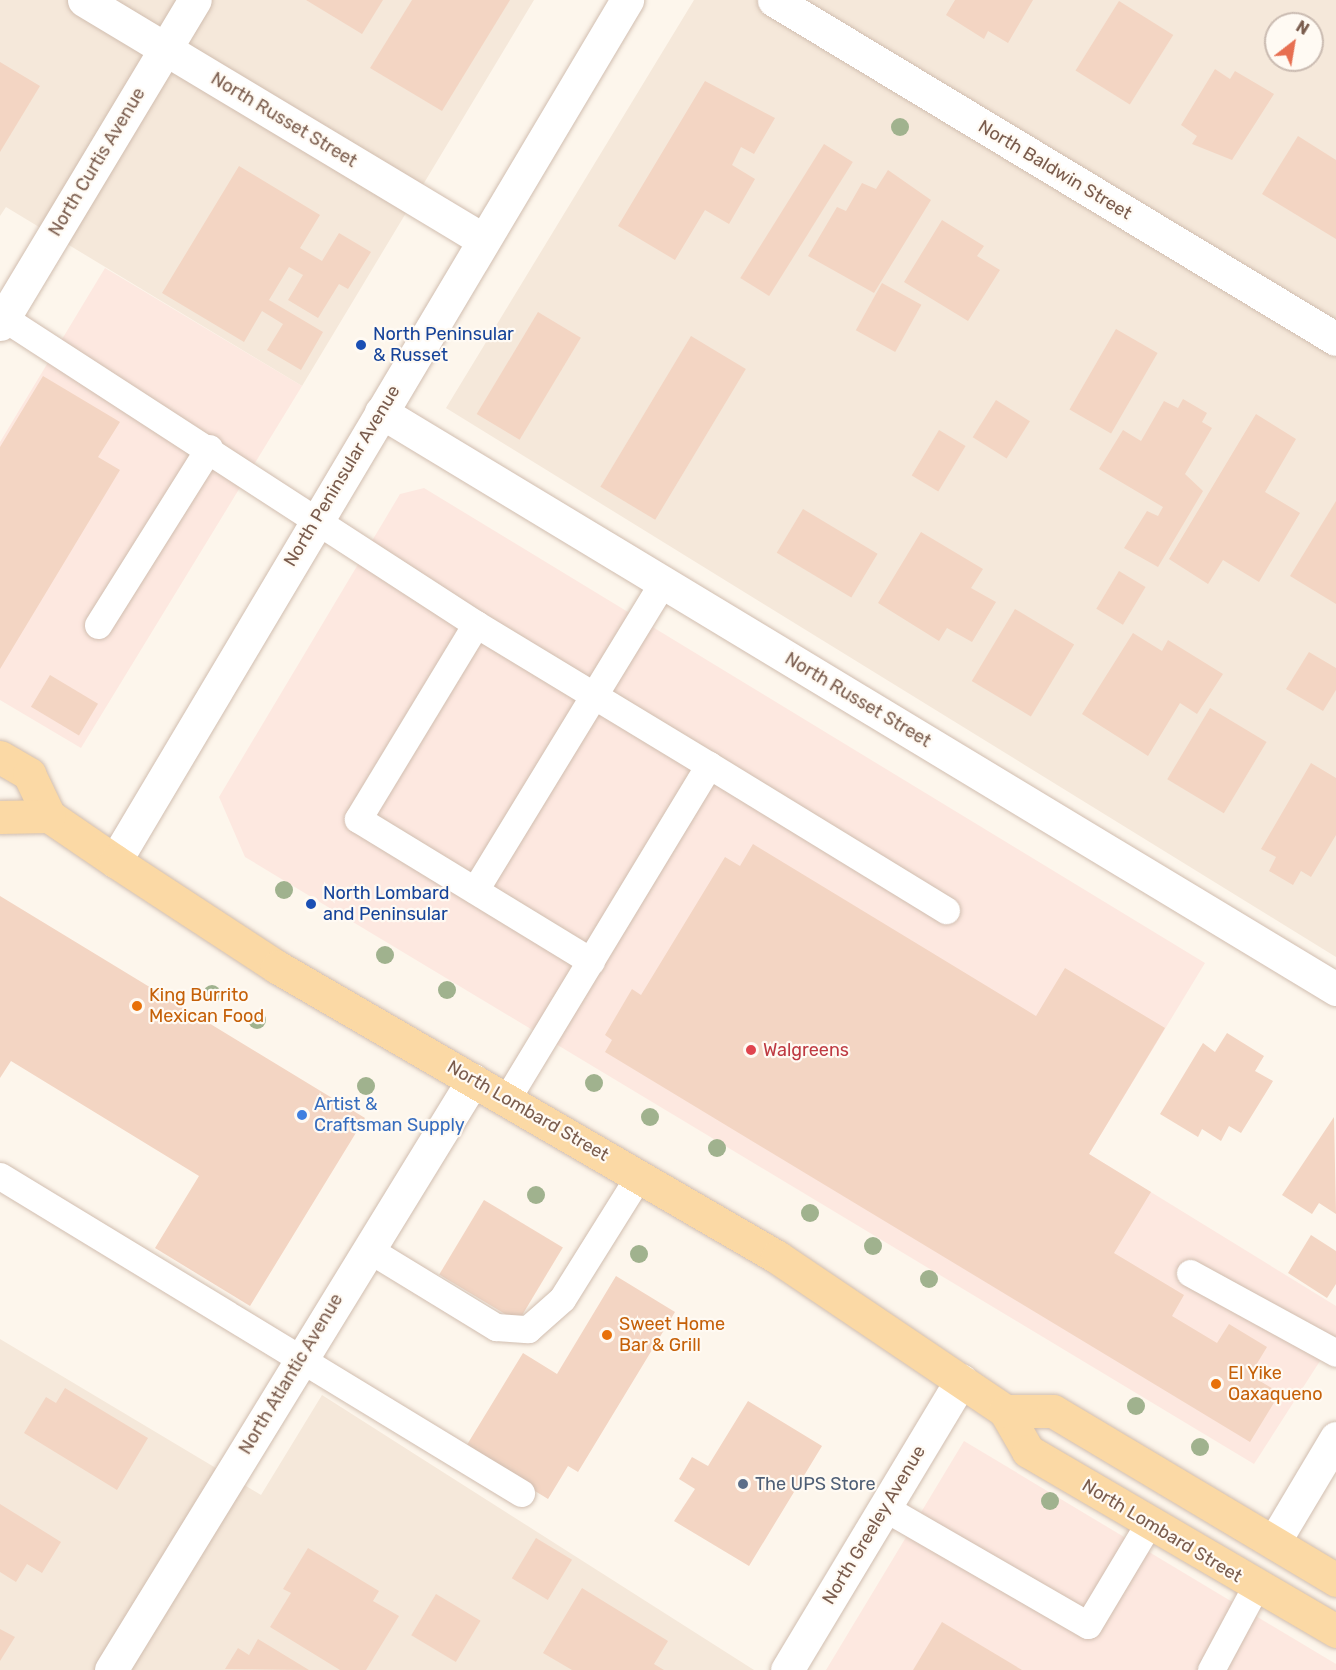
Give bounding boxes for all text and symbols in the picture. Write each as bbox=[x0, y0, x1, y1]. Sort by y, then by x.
north arrow bbox=[1264, 12, 1324, 72]
text: N bbox=[1293, 17, 1312, 39]
street label: North Russet Street bbox=[207, 68, 361, 172]
street label: North Curtis Avenue bbox=[44, 84, 150, 240]
street label: North Baldwin Street bbox=[974, 116, 1136, 224]
place label: North Peninsular & Russet bbox=[373, 324, 514, 366]
marker: North Peninsular & Russet bbox=[354, 338, 368, 352]
street label: North Peninsular Avenue bbox=[279, 381, 405, 571]
street label: North Russet Street bbox=[781, 648, 935, 752]
place label: North Lombard and Peninsular bbox=[323, 883, 449, 926]
marker: North Lombard and Peninsular bbox=[304, 897, 318, 911]
place label: King Burrito Mexican Food bbox=[149, 985, 264, 1028]
marker: King Burrito Mexican Food bbox=[130, 999, 144, 1013]
place label: Walgreens bbox=[763, 1039, 849, 1061]
marker: Walgreens bbox=[744, 1043, 758, 1057]
street label: North Lombard Street bbox=[443, 1056, 613, 1166]
place label: Artist & Craftsman Supply bbox=[314, 1094, 465, 1136]
marker: Artist & Craftsman Supply bbox=[295, 1108, 309, 1122]
street label: North Atlantic Avenue bbox=[234, 1289, 348, 1459]
place label: Sweet Home Bar & Grill bbox=[619, 1314, 725, 1356]
marker: Sweet Home Bar & Grill bbox=[600, 1328, 614, 1342]
place label: El Yike Oaxaqueno bbox=[1228, 1363, 1323, 1406]
marker: El Yike Oaxaqueno bbox=[1209, 1377, 1223, 1391]
street label: North Greeley Avenue bbox=[818, 1441, 930, 1609]
place label: The UPS Store bbox=[755, 1473, 876, 1495]
street label: North Lombard Street bbox=[1078, 1475, 1246, 1587]
marker: The UPS Store bbox=[736, 1477, 750, 1491]

